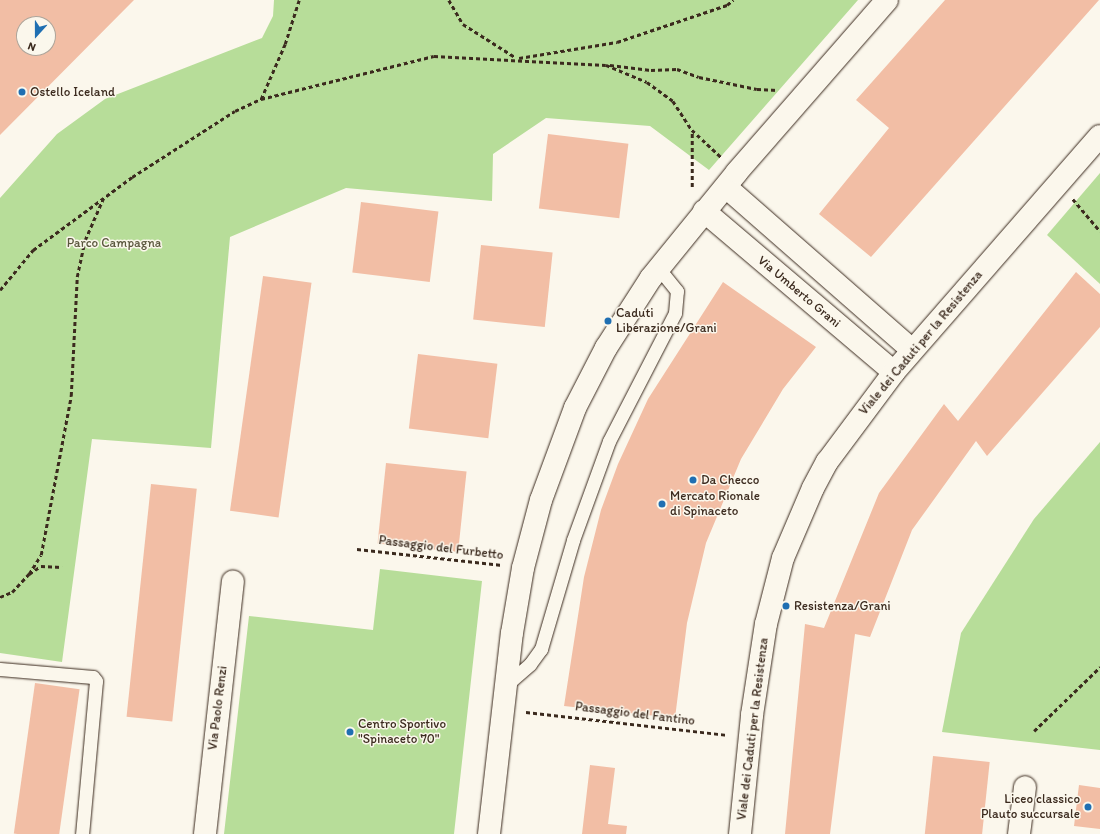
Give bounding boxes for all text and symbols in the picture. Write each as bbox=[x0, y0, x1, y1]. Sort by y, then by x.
north arrow bbox=[16, 16, 56, 56]
text: N bbox=[26, 39, 38, 54]
place label: Ostello Iceland bbox=[30, 84, 115, 100]
marker: Ostello Iceland bbox=[17, 87, 27, 97]
park label: Parco Campagna bbox=[67, 235, 161, 251]
street label: Via Umberto Grani bbox=[754, 253, 844, 331]
street label: Viale dei Caduti per la Resistenza bbox=[856, 267, 986, 419]
place label: Caduti Liberazione/Grani bbox=[616, 306, 717, 337]
marker: Caduti Liberazione/Grani bbox=[603, 316, 613, 326]
place label: Da Checco bbox=[701, 472, 759, 488]
marker: Da Checco bbox=[688, 475, 698, 485]
place label: Mercato Rionale di Spinaceto bbox=[670, 489, 760, 520]
marker: Mercato Rionale di Spinaceto bbox=[657, 499, 667, 509]
street label: Passaggio del Furbetto bbox=[378, 533, 504, 563]
place label: Resistenza/Grani bbox=[794, 598, 891, 614]
marker: Resistenza/Grani bbox=[781, 601, 791, 611]
street label: Viale dei Caduti per la Resistenza bbox=[734, 636, 772, 822]
street label: Via Paolo Renzi bbox=[205, 665, 231, 751]
street label: Passaggio del Fantino bbox=[574, 699, 696, 729]
place label: Centro Sportivo "Spinaceto 70" bbox=[358, 717, 446, 748]
marker: Centro Sportivo "Spinaceto 70" bbox=[345, 727, 355, 737]
place label: Liceo classico Plauto succursale bbox=[981, 792, 1080, 823]
marker: Liceo classico Plauto succursale bbox=[1083, 802, 1093, 812]

